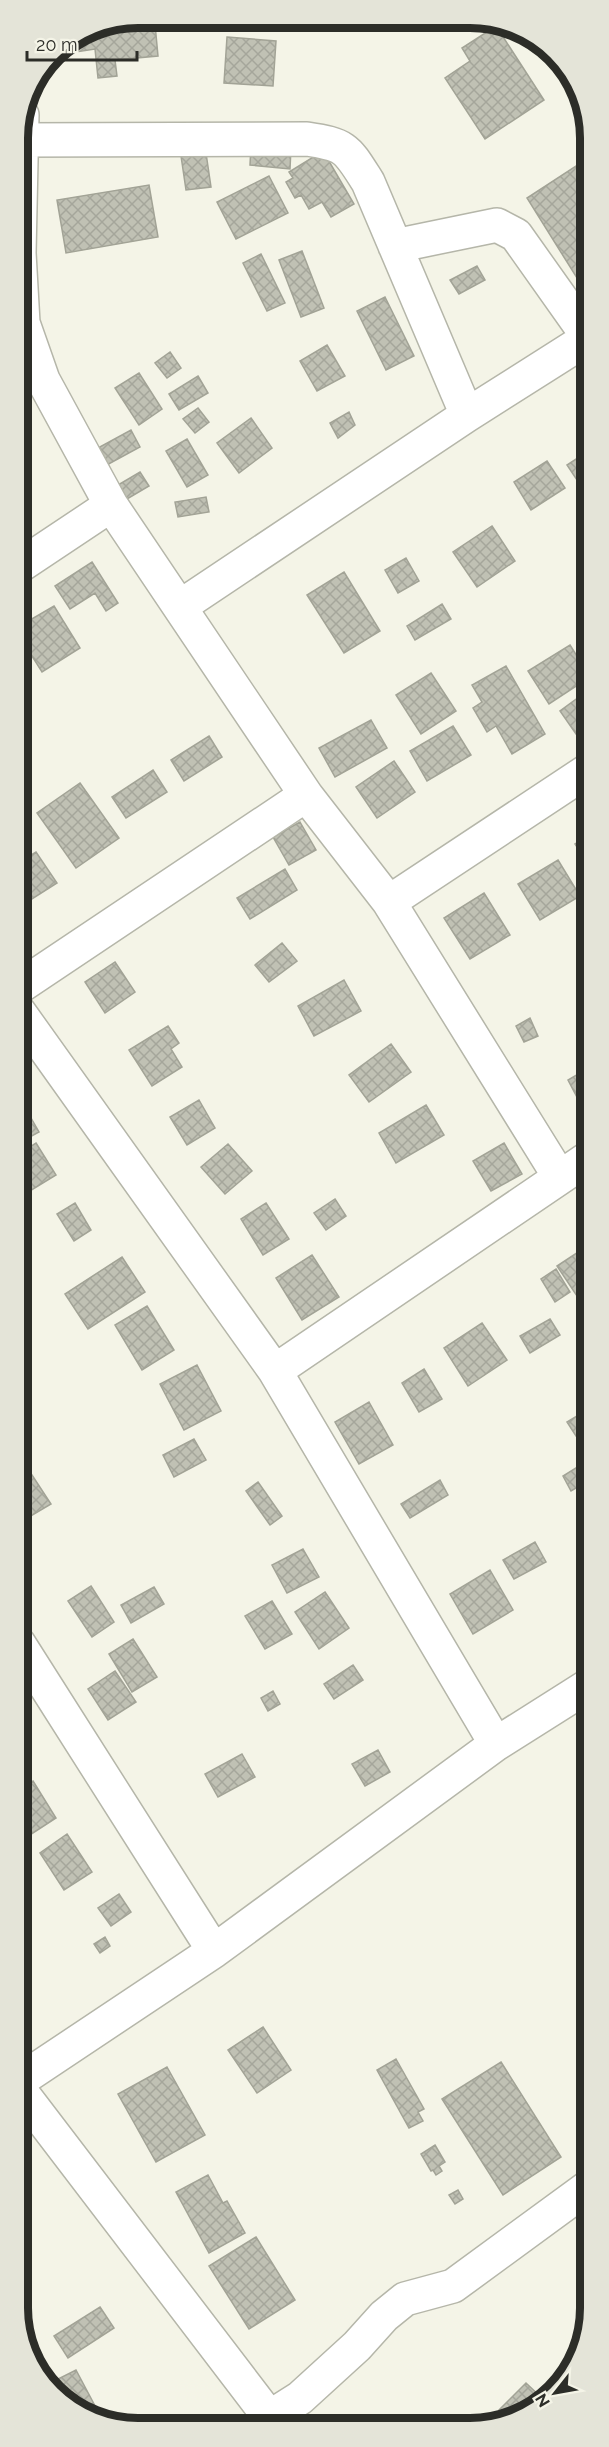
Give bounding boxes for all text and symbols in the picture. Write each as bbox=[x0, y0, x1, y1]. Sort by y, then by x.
scale bar bbox=[27, 24, 136, 62]
text: 20 m bbox=[36, 34, 78, 55]
north arrow bbox=[525, 2363, 585, 2423]
text: N bbox=[531, 2390, 554, 2411]

